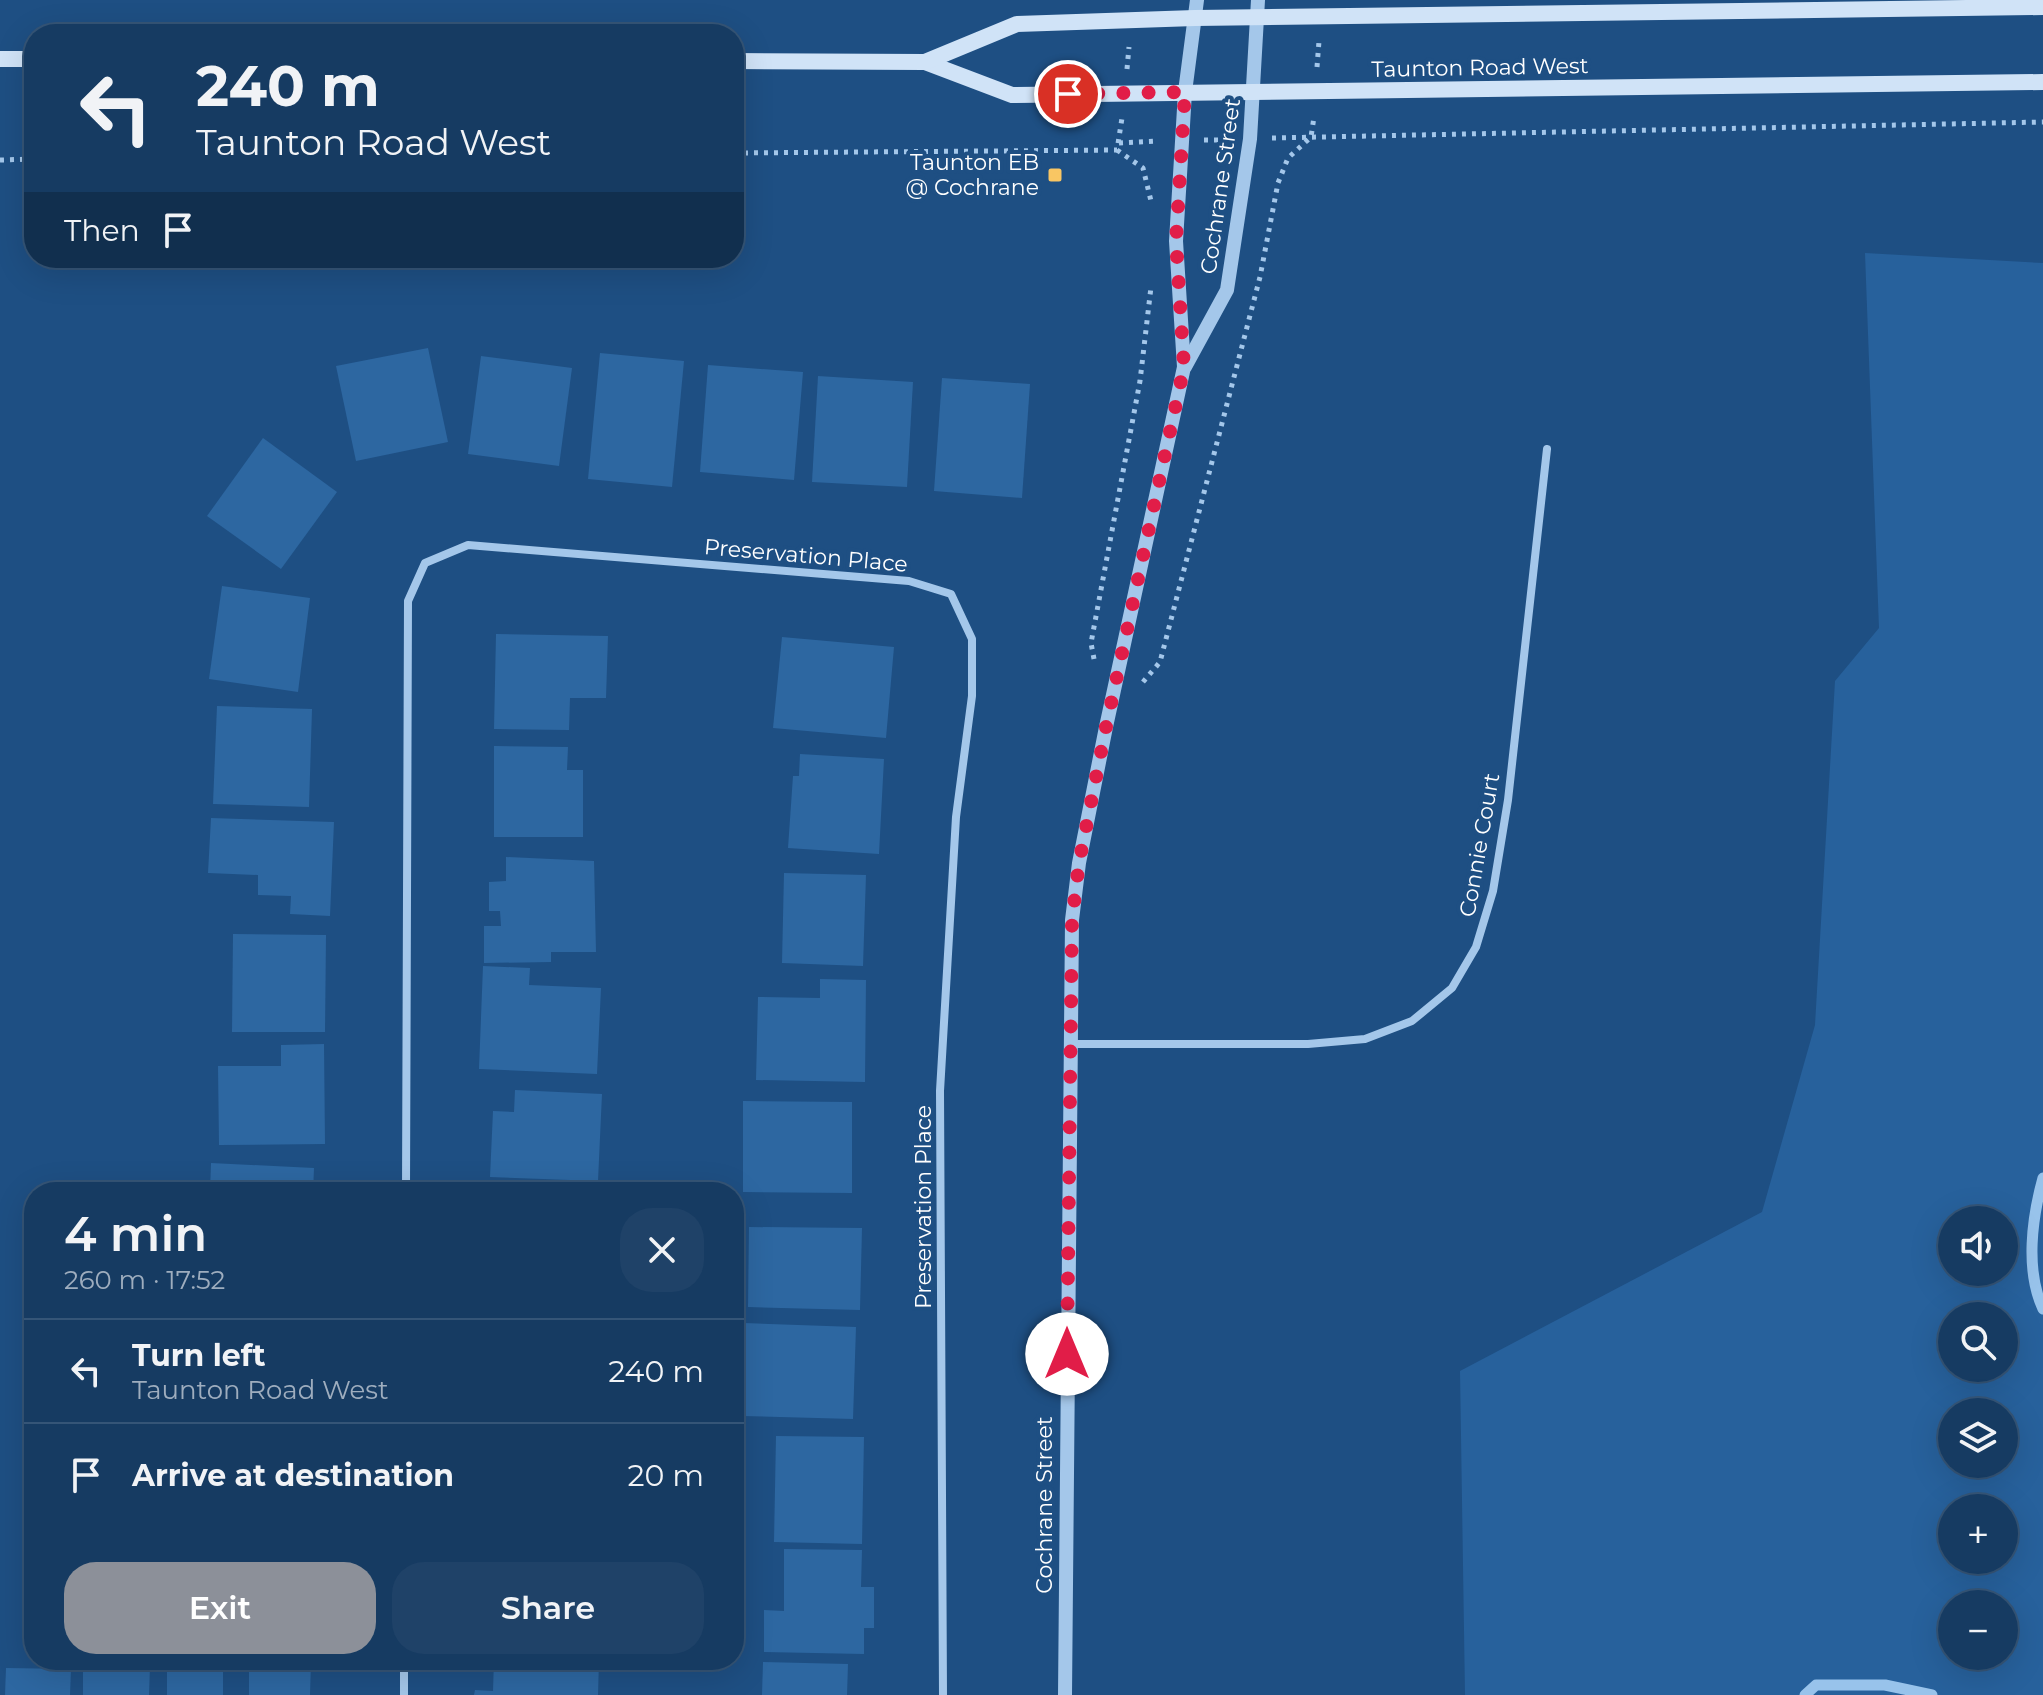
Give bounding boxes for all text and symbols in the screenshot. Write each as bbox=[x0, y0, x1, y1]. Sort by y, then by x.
text: 240 m bbox=[196, 52, 380, 120]
street label: Taunton Road West bbox=[1371, 52, 1589, 83]
icon: left bbox=[64, 56, 168, 160]
pin bbox=[1034, 60, 1102, 128]
icon: arrive bbox=[1046, 72, 1090, 116]
street label: Cochrane Street bbox=[1195, 96, 1246, 276]
text: Taunton Road West bbox=[196, 120, 551, 164]
place label: Taunton EB @ Cochrane bbox=[905, 149, 1039, 201]
marker: Taunton EB @ Cochrane bbox=[1046, 166, 1064, 184]
icon: arrive bbox=[156, 208, 200, 252]
text: Then bbox=[64, 212, 140, 249]
street label: Preservation Place bbox=[703, 533, 909, 578]
street label: Connie Court bbox=[1454, 771, 1505, 919]
street label: Preservation Place bbox=[910, 1105, 937, 1309]
text: 4 min bbox=[64, 1205, 207, 1263]
map controls bbox=[1938, 1206, 2018, 1670]
button: sound bbox=[1938, 1206, 2018, 1286]
button: close bbox=[620, 1208, 704, 1292]
text: 260 m · 17:52 bbox=[64, 1264, 225, 1296]
button: search bbox=[1938, 1302, 2018, 1382]
position arrow bbox=[1025, 1312, 1109, 1396]
text: Turn left bbox=[132, 1337, 265, 1374]
icon: left bbox=[64, 1349, 108, 1393]
text: 240 m bbox=[608, 1353, 704, 1390]
text: Taunton Road West bbox=[132, 1374, 389, 1406]
button: layers bbox=[1938, 1398, 2018, 1478]
street label: Cochrane Street bbox=[1031, 1416, 1058, 1594]
icon: arrive bbox=[64, 1453, 108, 1497]
text: Arrive at destination bbox=[132, 1457, 454, 1494]
text: 20 m bbox=[627, 1457, 704, 1494]
button: + bbox=[1938, 1494, 2018, 1574]
button: Exit bbox=[64, 1562, 376, 1654]
button: Share bbox=[392, 1562, 704, 1654]
button: − bbox=[1938, 1590, 2018, 1670]

